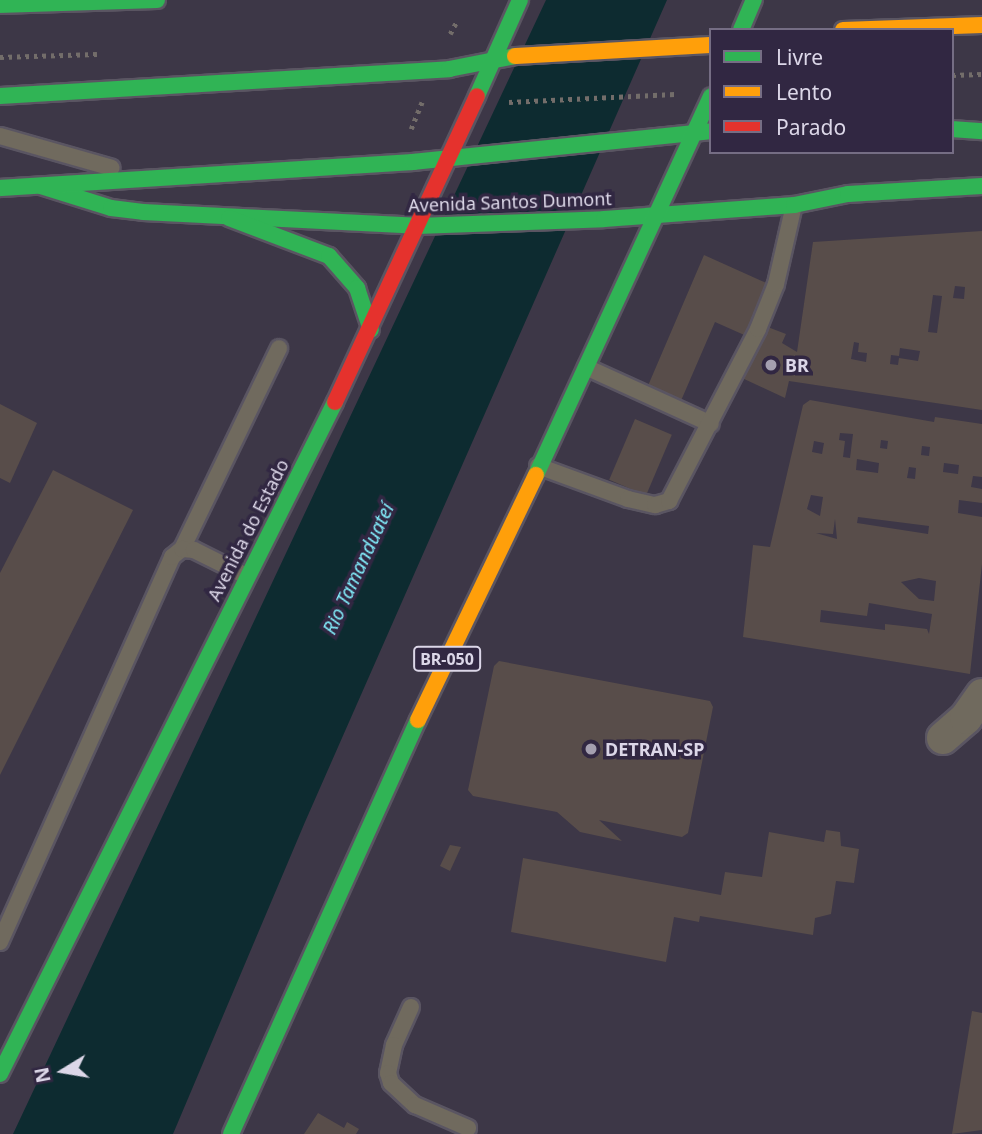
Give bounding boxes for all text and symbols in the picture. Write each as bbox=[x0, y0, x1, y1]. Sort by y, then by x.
legend bbox=[709, 28, 954, 154]
text: Livre bbox=[776, 43, 823, 71]
text: Lento bbox=[776, 78, 832, 106]
text: Parado bbox=[776, 113, 846, 141]
street label: Avenida Santos Dumont bbox=[408, 188, 612, 216]
place label: BR bbox=[785, 354, 809, 376]
marker: BR bbox=[763, 357, 779, 373]
street label: Avenida do Estado bbox=[203, 455, 293, 605]
water label: Rio Tamanduateí bbox=[319, 500, 399, 638]
road number: BR-050 bbox=[412, 646, 482, 672]
place label: DETRAN-SP bbox=[605, 738, 704, 760]
marker: DETRAN-SP bbox=[583, 741, 599, 757]
north arrow bbox=[28, 1036, 98, 1106]
text: N bbox=[28, 1065, 57, 1085]

